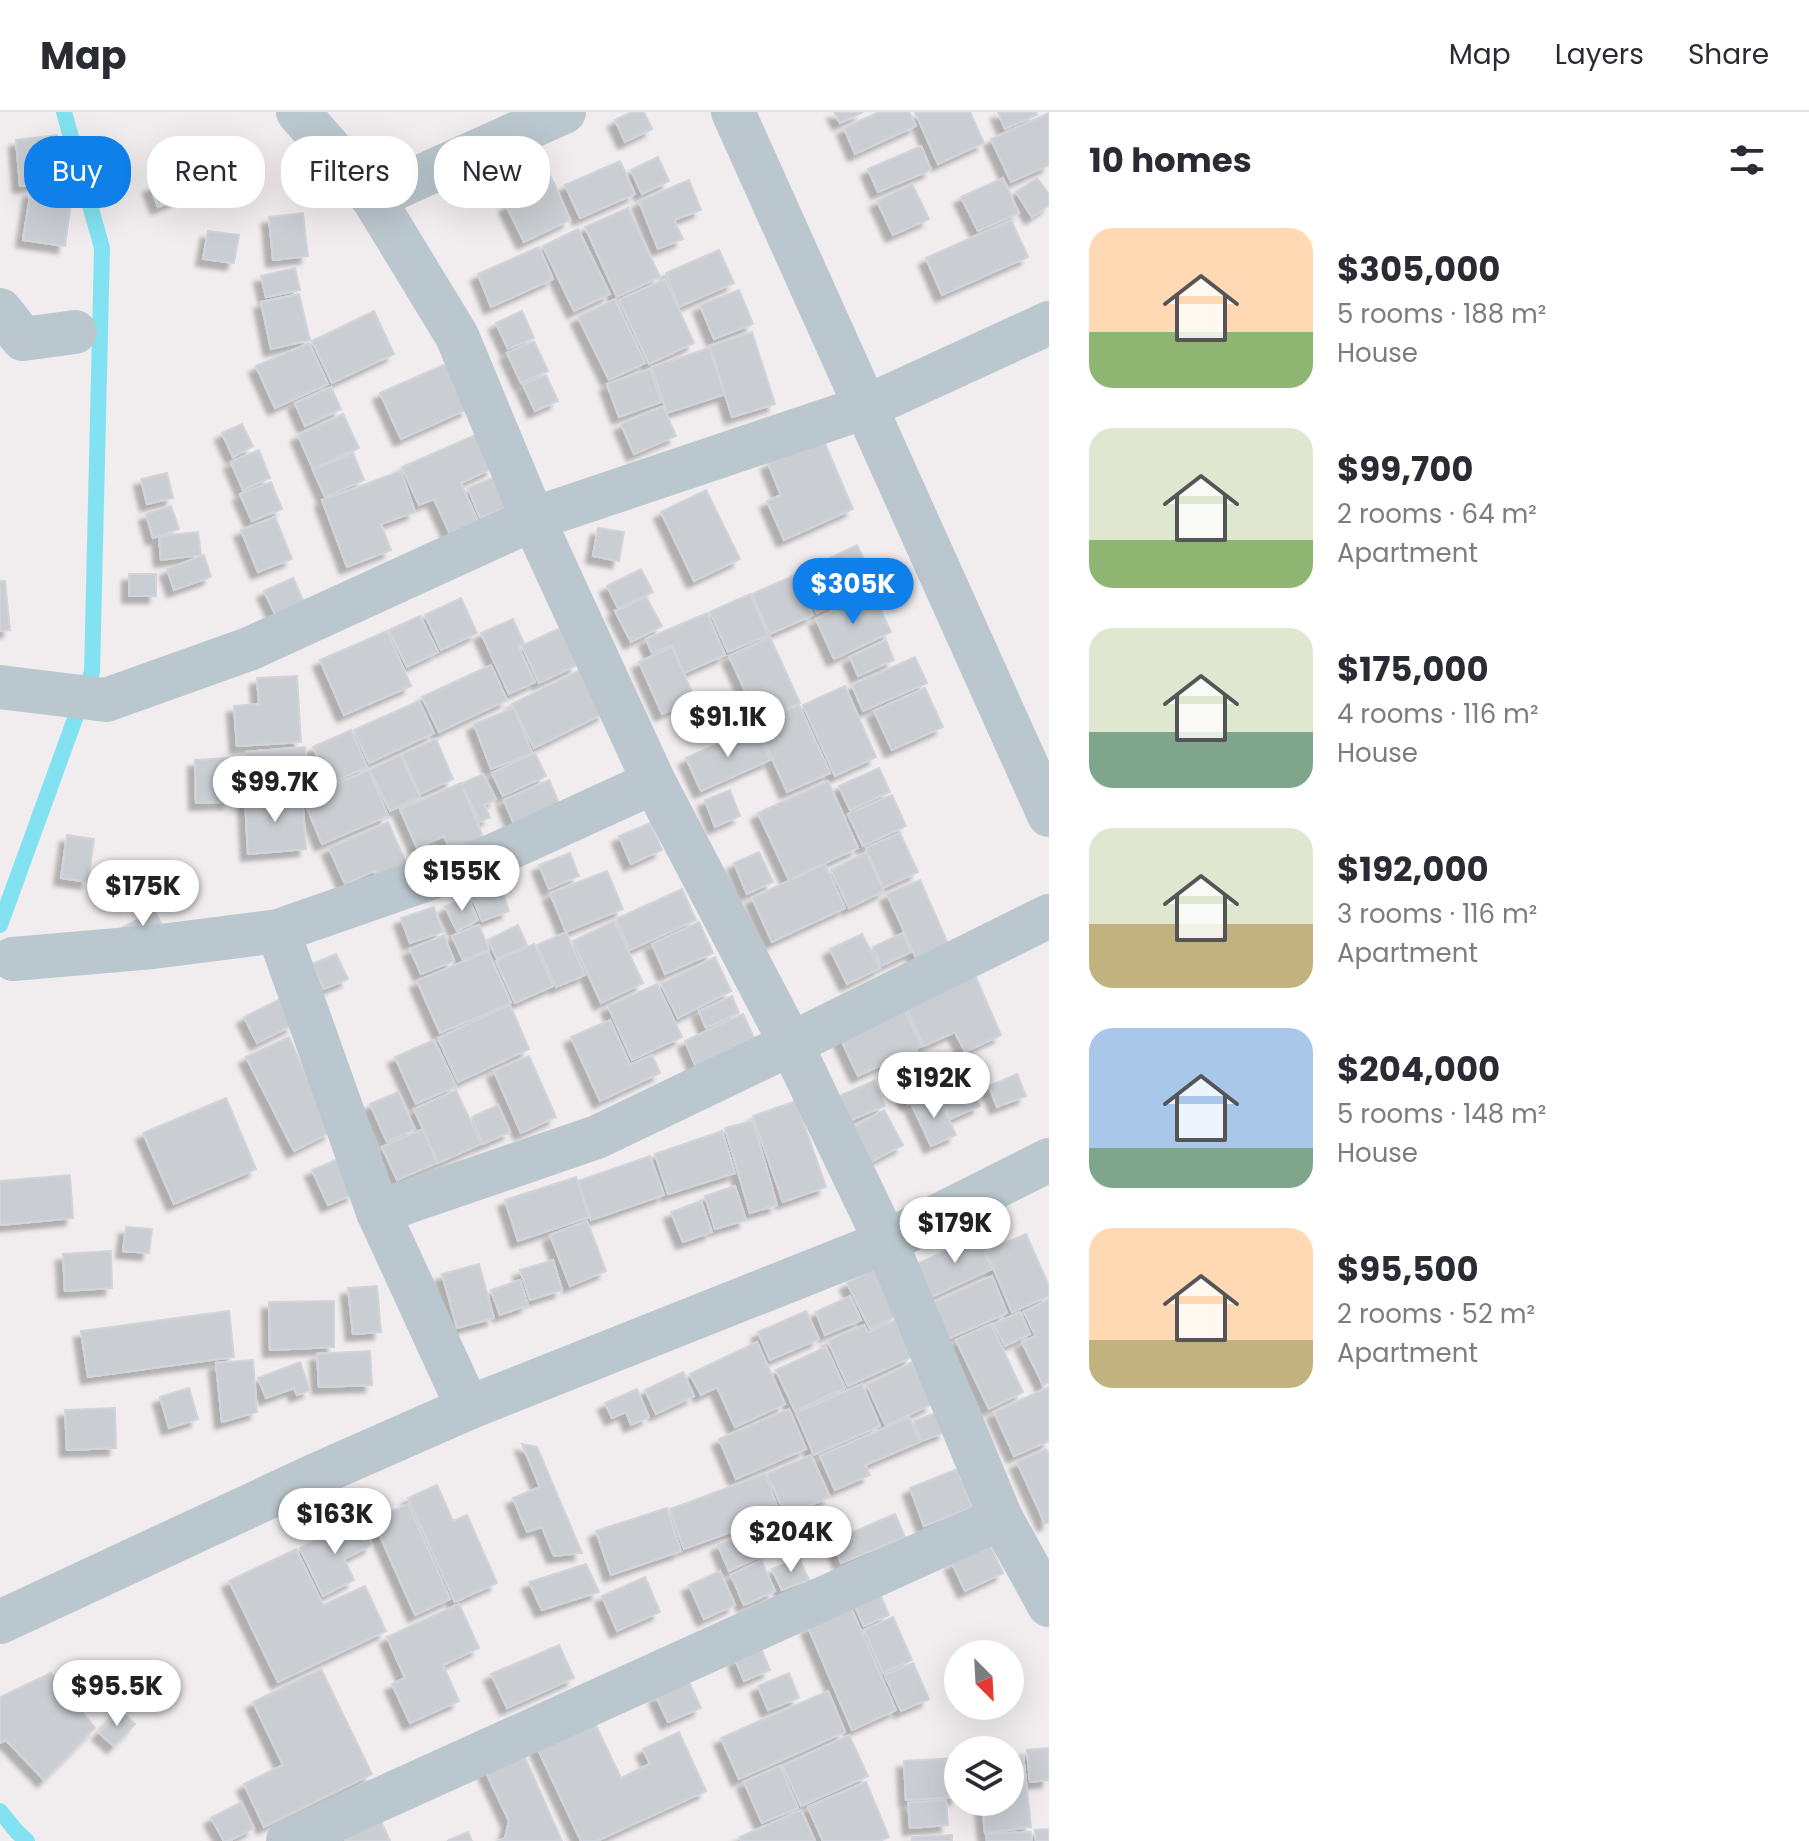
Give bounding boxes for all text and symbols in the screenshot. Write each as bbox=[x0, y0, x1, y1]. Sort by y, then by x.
text: Map bbox=[40, 29, 127, 82]
text: Map bbox=[1449, 35, 1511, 74]
text: Layers bbox=[1555, 35, 1644, 74]
text: Share bbox=[1688, 35, 1769, 74]
chip: Buy bbox=[24, 136, 131, 208]
chip: Rent bbox=[147, 136, 265, 208]
chip: Filters bbox=[281, 136, 418, 208]
chip: New bbox=[434, 136, 550, 208]
text: 10 homes bbox=[1089, 136, 1252, 184]
icon: filters bbox=[1725, 138, 1769, 182]
text: $305,000 bbox=[1337, 245, 1500, 293]
icon: home bbox=[1153, 260, 1249, 356]
text: 5 rooms · 188 m² bbox=[1337, 296, 1546, 332]
text: House bbox=[1337, 335, 1418, 371]
text: $99,700 bbox=[1337, 445, 1473, 493]
icon: home bbox=[1153, 460, 1249, 556]
text: 2 rooms · 64 m² bbox=[1337, 496, 1537, 532]
text: Apartment bbox=[1337, 535, 1478, 571]
pin: $305K bbox=[797, 558, 909, 626]
text: $305K bbox=[811, 566, 895, 602]
text: $175,000 bbox=[1337, 645, 1489, 693]
icon: home bbox=[1153, 660, 1249, 756]
pin: $91.1K bbox=[663, 691, 793, 759]
text: 4 rooms · 116 m² bbox=[1337, 696, 1538, 732]
text: $91.1K bbox=[689, 699, 767, 735]
text: House bbox=[1337, 735, 1418, 771]
pin: $99.7K bbox=[210, 756, 340, 824]
text: $99.7K bbox=[231, 764, 319, 800]
pin: $155K bbox=[406, 845, 518, 913]
text: $192,000 bbox=[1337, 845, 1489, 893]
text: $155K bbox=[423, 853, 501, 889]
pin: $175K bbox=[87, 860, 199, 928]
icon: home bbox=[1153, 860, 1249, 956]
text: $175K bbox=[105, 868, 181, 904]
text: 3 rooms · 116 m² bbox=[1337, 896, 1537, 932]
text: Apartment bbox=[1337, 935, 1478, 971]
text: $204,000 bbox=[1337, 1045, 1500, 1093]
pin: $192K bbox=[878, 1052, 990, 1120]
text: $192K bbox=[896, 1060, 972, 1096]
icon: home bbox=[1153, 1060, 1249, 1156]
text: 5 rooms · 148 m² bbox=[1337, 1096, 1546, 1132]
text: House bbox=[1337, 1135, 1418, 1171]
pin: $179K bbox=[899, 1197, 1011, 1265]
text: $179K bbox=[918, 1205, 992, 1241]
text: $95,500 bbox=[1337, 1245, 1479, 1293]
icon: home bbox=[1153, 1260, 1249, 1356]
text: 2 rooms · 52 m² bbox=[1337, 1296, 1535, 1332]
text: Apartment bbox=[1337, 1335, 1478, 1371]
pin: $163K bbox=[279, 1488, 391, 1556]
text: $163K bbox=[296, 1496, 374, 1532]
pin: $204K bbox=[735, 1506, 847, 1574]
text: $204K bbox=[749, 1514, 833, 1550]
north arrow bbox=[944, 1640, 1024, 1720]
map controls bbox=[944, 1640, 1024, 1816]
pin: $95.5K bbox=[52, 1660, 182, 1728]
text: $95.5K bbox=[71, 1668, 163, 1704]
button: layers bbox=[944, 1736, 1024, 1816]

